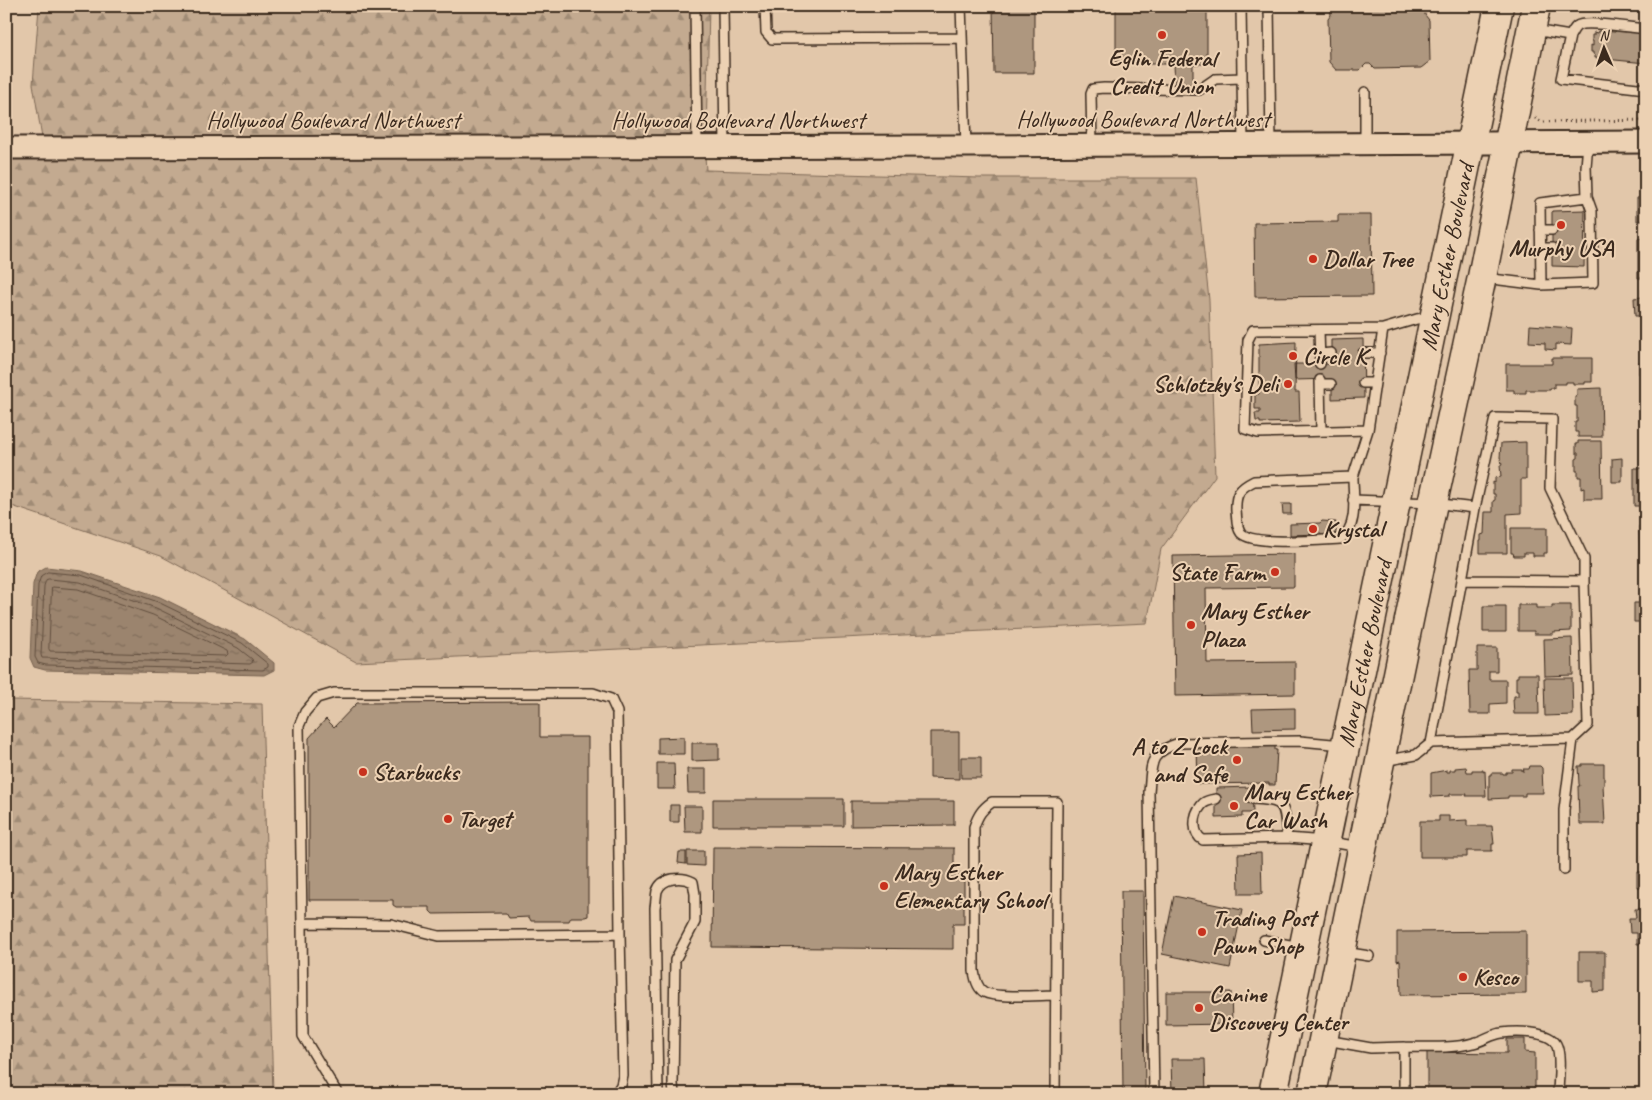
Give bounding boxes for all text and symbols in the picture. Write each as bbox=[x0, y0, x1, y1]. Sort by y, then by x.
north arrow bbox=[1580, 22, 1630, 72]
text: N bbox=[1599, 27, 1611, 44]
marker: Eglin Federal Credit Union bbox=[1156, 29, 1168, 41]
place label: Eglin Federal Credit Union bbox=[1108, 43, 1220, 101]
street label: Hollywood Boulevard Northwest bbox=[1016, 104, 1273, 134]
street label: Hollywood Boulevard Northwest bbox=[206, 105, 463, 135]
street label: Hollywood Boulevard Northwest bbox=[611, 105, 868, 135]
street label: Mary Esther Boulevard bbox=[1413, 157, 1482, 353]
marker: Murphy USA bbox=[1555, 219, 1567, 231]
place label: Murphy USA bbox=[1509, 233, 1615, 263]
place label: Dollar Tree bbox=[1323, 244, 1415, 274]
marker: Dollar Tree bbox=[1307, 253, 1319, 265]
place label: Circle K bbox=[1303, 341, 1372, 371]
marker: Circle K bbox=[1287, 350, 1299, 362]
place label: Schlotzky's Deli bbox=[1153, 369, 1281, 399]
marker: Schlotzky's Deli bbox=[1282, 378, 1294, 390]
place label: Krystal bbox=[1323, 514, 1388, 544]
marker: Krystal bbox=[1307, 523, 1319, 535]
street label: Mary Esther Boulevard bbox=[1331, 554, 1399, 749]
place label: State Farm bbox=[1169, 557, 1267, 587]
marker: State Farm bbox=[1269, 566, 1281, 578]
place label: Mary Esther Plaza bbox=[1201, 596, 1311, 654]
marker: Mary Esther Plaza bbox=[1185, 619, 1197, 631]
place label: A to Z Lock and Safe bbox=[1132, 731, 1229, 789]
marker: A to Z Lock and Safe bbox=[1231, 754, 1243, 766]
place label: Starbucks bbox=[373, 757, 461, 787]
marker: Starbucks bbox=[357, 766, 369, 778]
place label: Mary Esther Car Wash bbox=[1244, 777, 1354, 835]
marker: Mary Esther Car Wash bbox=[1228, 800, 1240, 812]
place label: Target bbox=[458, 804, 515, 834]
marker: Target bbox=[442, 813, 454, 825]
place label: Mary Esther Elementary School bbox=[894, 857, 1051, 915]
marker: Mary Esther Elementary School bbox=[878, 880, 890, 892]
place label: Trading Post Pawn Shop bbox=[1212, 903, 1320, 961]
marker: Trading Post Pawn Shop bbox=[1196, 926, 1208, 938]
place label: Kesco bbox=[1473, 962, 1520, 992]
marker: Kesco bbox=[1457, 971, 1469, 983]
place label: Canine Discovery Center bbox=[1209, 979, 1350, 1037]
marker: Canine Discovery Center bbox=[1193, 1002, 1205, 1014]

